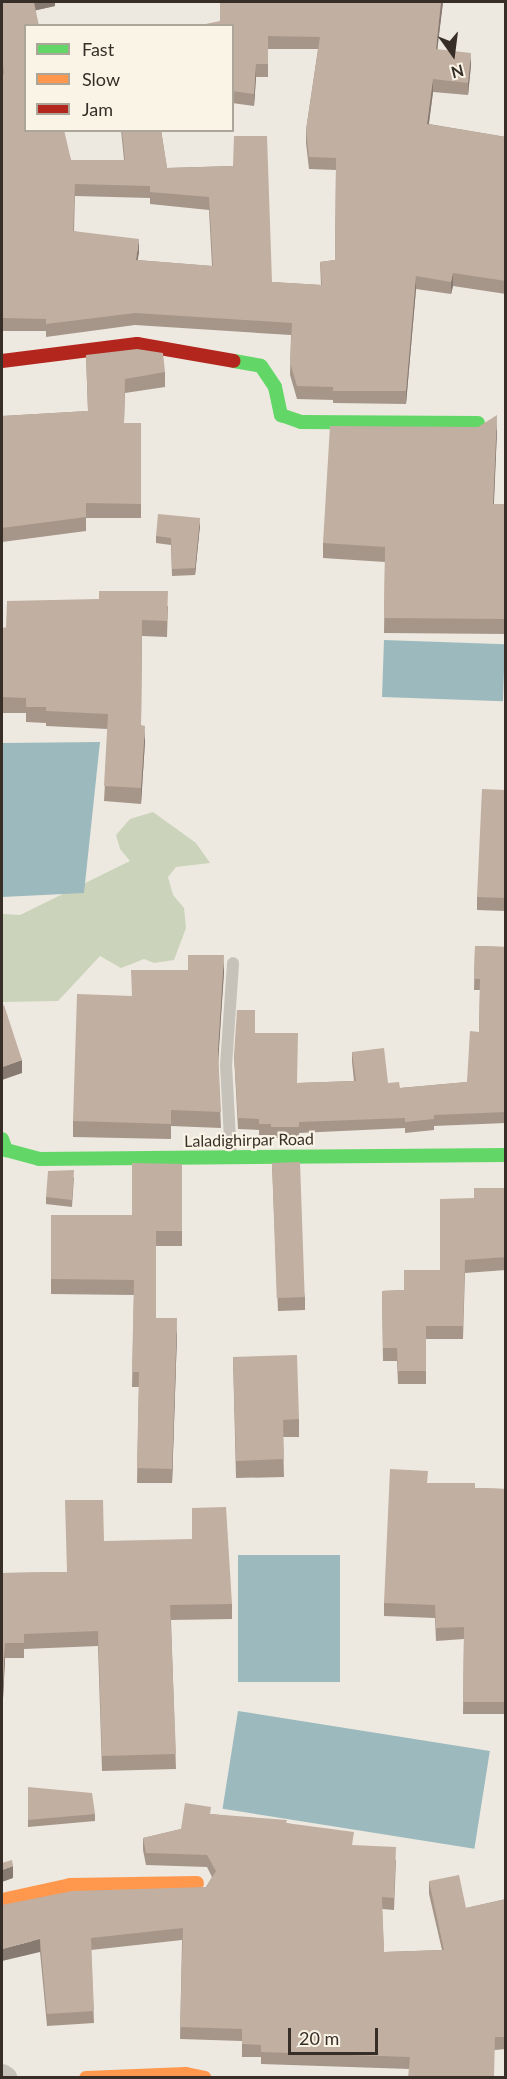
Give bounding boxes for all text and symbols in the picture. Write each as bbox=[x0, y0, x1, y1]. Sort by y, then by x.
legend bbox=[24, 24, 234, 132]
north arrow bbox=[423, 24, 483, 84]
text: Fast bbox=[82, 38, 114, 60]
text: N bbox=[449, 61, 466, 83]
text: Slow bbox=[82, 68, 120, 90]
text: Jam bbox=[82, 98, 113, 120]
street label: Laladighirpar Road bbox=[184, 1129, 314, 1151]
scale bar bbox=[291, 2016, 381, 2054]
text: 20 m bbox=[299, 2027, 339, 2049]

